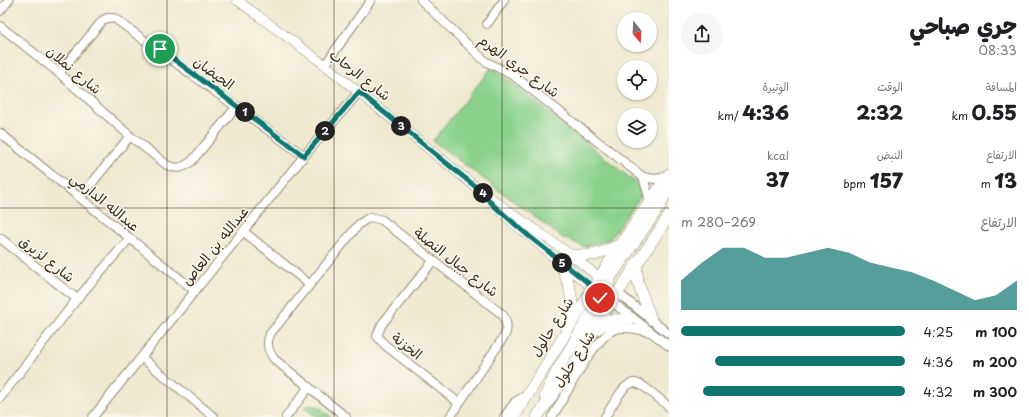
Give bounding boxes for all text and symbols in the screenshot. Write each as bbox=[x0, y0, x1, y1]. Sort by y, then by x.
text: جري صباحي bbox=[910, 8, 1017, 41]
north arrow bbox=[617, 12, 657, 52]
map controls bbox=[617, 12, 657, 148]
button: share bbox=[681, 13, 723, 55]
street label: شارع جري الهرم bbox=[474, 29, 564, 103]
pin bbox=[143, 32, 177, 66]
icon: arrive bbox=[149, 38, 171, 60]
street label: شارع نملان bbox=[42, 40, 106, 99]
text: 08:33 bbox=[979, 40, 1017, 59]
street label: شارع الرحاب bbox=[325, 44, 395, 105]
street label: الحيضان bbox=[190, 51, 239, 95]
button: locate bbox=[617, 60, 657, 100]
text: الوتيرة bbox=[762, 78, 789, 95]
text: الوقت bbox=[877, 78, 903, 95]
text: المسافة bbox=[986, 78, 1017, 95]
text: 4:36 bbox=[742, 97, 789, 127]
text: 2:32 bbox=[856, 97, 903, 127]
text: 0.55 bbox=[972, 97, 1017, 127]
pin: 1 bbox=[235, 102, 255, 122]
text: 1 bbox=[242, 103, 248, 120]
text: /km bbox=[718, 107, 742, 124]
text: km bbox=[951, 107, 972, 124]
button: layers bbox=[617, 108, 657, 148]
pin: 3 bbox=[391, 116, 411, 136]
text: 3 bbox=[397, 117, 405, 134]
pin: 2 bbox=[315, 121, 335, 141]
text: 2 bbox=[321, 122, 329, 139]
text: النبض bbox=[877, 146, 903, 163]
text: الارتفاع bbox=[986, 146, 1017, 163]
text: kcal bbox=[767, 147, 789, 164]
text: 37 bbox=[766, 164, 789, 194]
text: 157 bbox=[870, 165, 903, 195]
text: 13 bbox=[994, 165, 1017, 195]
street label: عبدالله الدارمي bbox=[64, 167, 144, 238]
text: bpm bbox=[843, 175, 870, 192]
text: m bbox=[981, 175, 994, 192]
pin: 4 bbox=[473, 183, 493, 203]
text: 4 bbox=[479, 184, 487, 201]
street label: عبدالله بن العاص bbox=[176, 202, 253, 290]
text: 269–280 m bbox=[681, 212, 756, 231]
text: الارتفاع bbox=[981, 212, 1017, 231]
street label: شارع جبال النصلة bbox=[410, 222, 503, 301]
street label: شارع لزيرق bbox=[15, 230, 79, 287]
pin: 5 bbox=[552, 253, 572, 273]
text: 5 bbox=[558, 254, 566, 271]
pin bbox=[583, 281, 617, 315]
icon: check bbox=[589, 287, 611, 309]
street label: شارع حالول bbox=[525, 293, 578, 361]
text: 4:25 bbox=[923, 322, 953, 341]
text: 100 m bbox=[975, 322, 1017, 341]
street label: شارع حلول bbox=[547, 326, 600, 391]
street label: الخزنة bbox=[387, 327, 427, 364]
text: 4:36 bbox=[923, 352, 953, 371]
text: 200 m bbox=[973, 352, 1017, 371]
text: 4:32 bbox=[923, 382, 953, 401]
text: 300 m bbox=[973, 382, 1017, 401]

